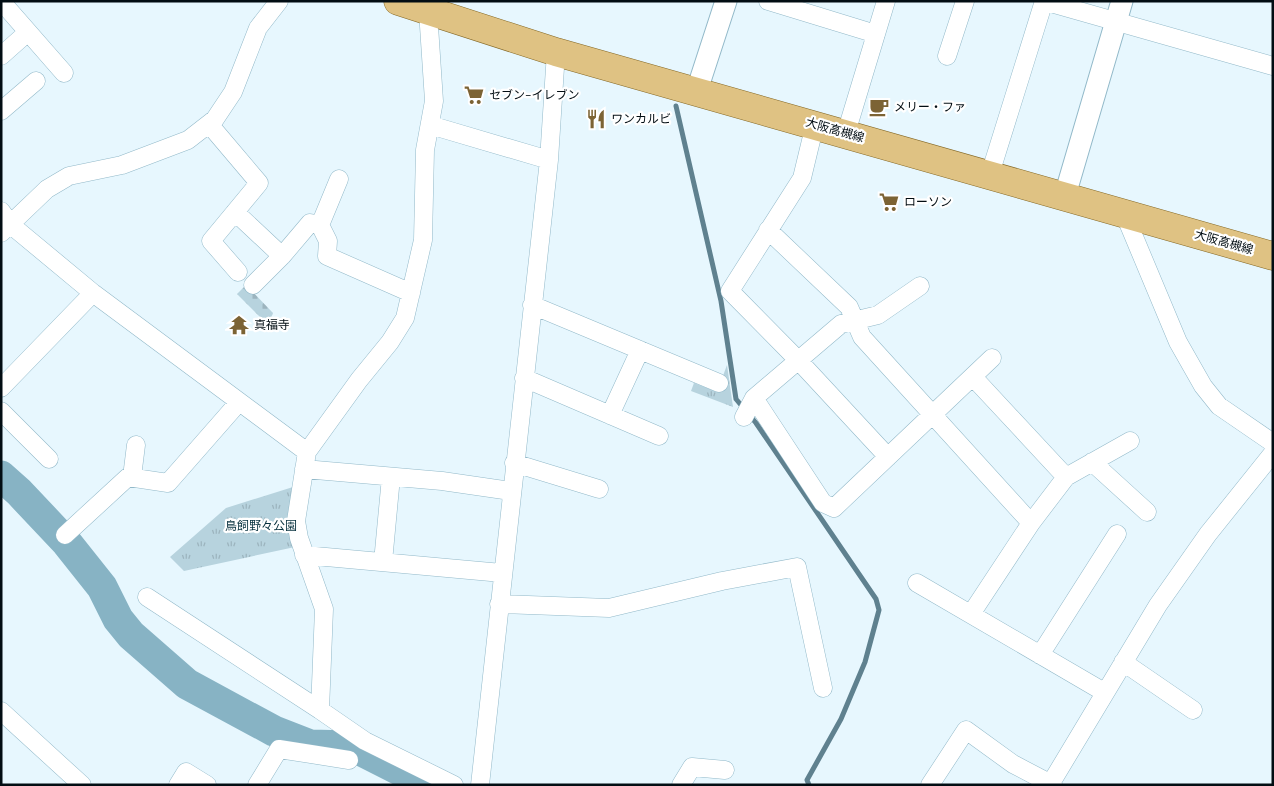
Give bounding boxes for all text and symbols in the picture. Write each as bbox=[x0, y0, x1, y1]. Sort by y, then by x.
supermarket icon: セブン-イレブン bbox=[463, 84, 485, 106]
place label: セブン-イレブン bbox=[489, 87, 580, 103]
cafe icon: メリー・ファ bbox=[868, 96, 890, 118]
place label: メリー・ファ bbox=[894, 99, 966, 115]
restaurant icon: ワンカルビ bbox=[585, 108, 607, 130]
place label: ワンカルビ bbox=[611, 111, 671, 127]
street label: 大阪高槻線 bbox=[804, 114, 866, 146]
supermarket icon: ローソン bbox=[878, 191, 900, 213]
place label: ローソン bbox=[904, 194, 952, 210]
street label: 大阪高槻線 bbox=[1193, 226, 1255, 258]
temple icon: 真福寺 bbox=[228, 314, 250, 336]
place label: 真福寺 bbox=[254, 317, 290, 333]
park label: 鳥飼野々公園 bbox=[225, 518, 297, 534]

